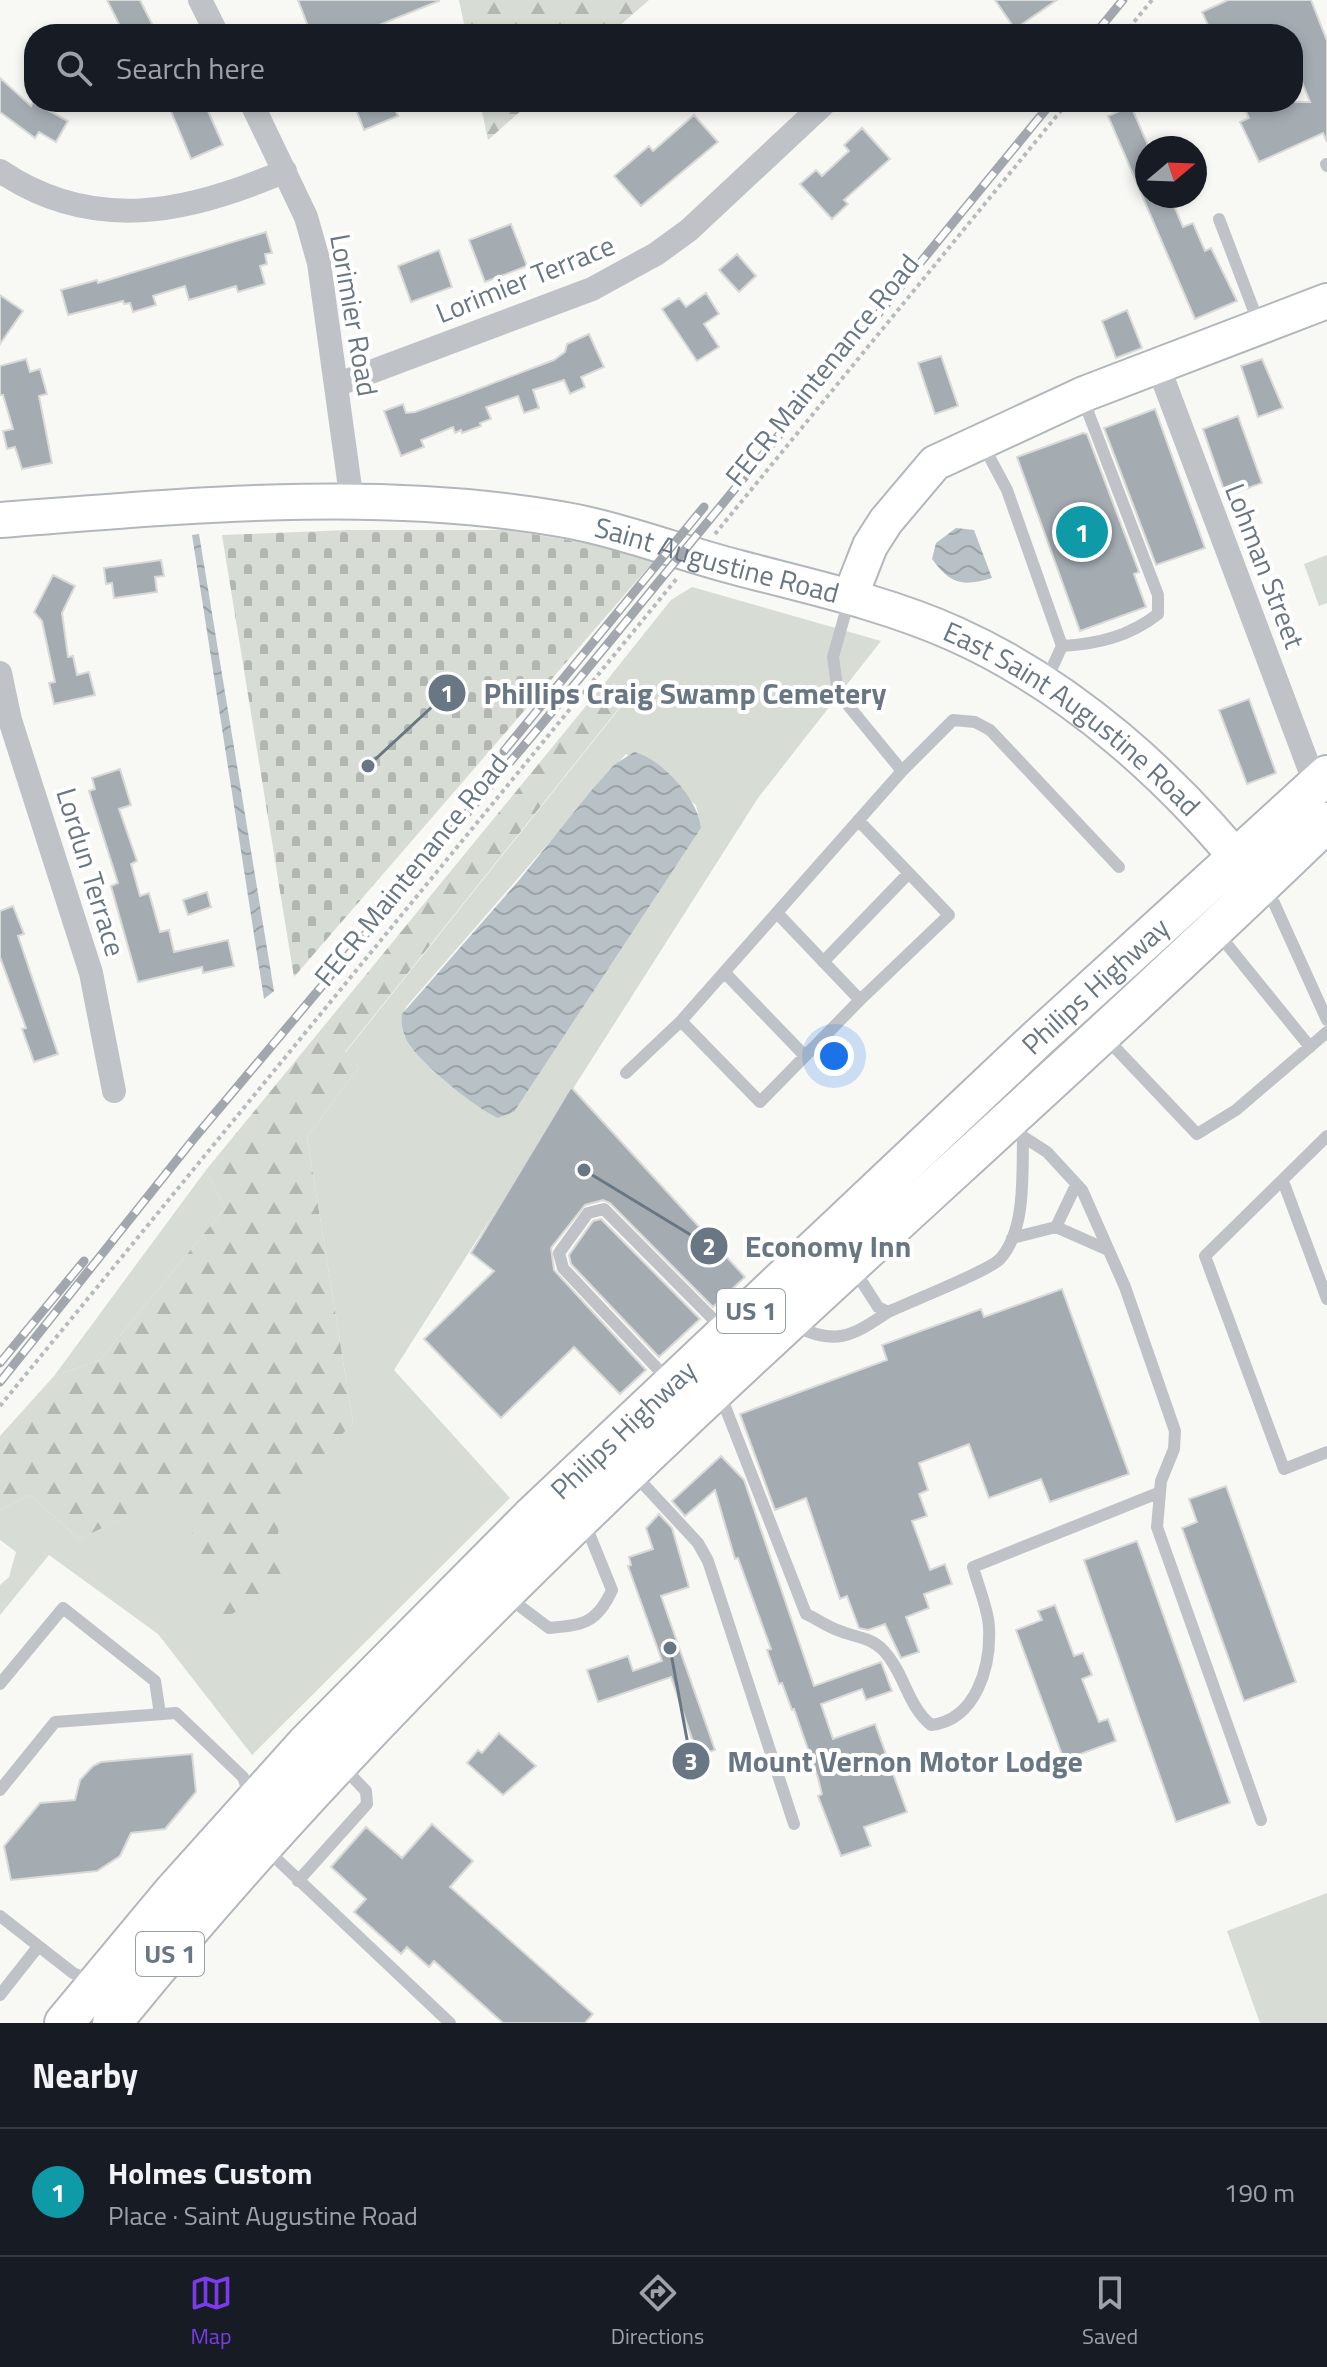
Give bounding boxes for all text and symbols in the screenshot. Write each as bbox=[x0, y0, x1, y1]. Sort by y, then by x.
search box bbox=[24, 24, 1303, 112]
text: Search here bbox=[116, 45, 265, 91]
icon: search bbox=[52, 46, 96, 90]
north arrow bbox=[1135, 136, 1207, 208]
street label: Lorimier Terrace bbox=[429, 223, 621, 334]
street label: Lorimier Road bbox=[319, 230, 390, 399]
street label: FECR Maintenance Road bbox=[714, 244, 929, 495]
street label: Lohman Street bbox=[1214, 477, 1317, 655]
pin: 1 bbox=[1056, 502, 1108, 562]
street label: Saint Augustine Road bbox=[590, 505, 844, 614]
street label: East Saint Augustine Road bbox=[937, 610, 1211, 826]
callout: Phillips Craig Swamp Cemetery bbox=[427, 666, 902, 720]
text: Phillips Craig Swamp Cemetery bbox=[483, 670, 887, 716]
text: 1 bbox=[440, 675, 454, 711]
street label: FECR Maintenance Road bbox=[303, 744, 518, 995]
street label: Lordun Terrace bbox=[45, 782, 138, 961]
street label: Philips Highway bbox=[1011, 907, 1179, 1064]
your location bbox=[814, 1036, 854, 1076]
callout: Economy Inn bbox=[689, 1219, 927, 1273]
text: Economy Inn bbox=[745, 1223, 911, 1269]
text: 2 bbox=[702, 1228, 716, 1264]
road number: US 1 bbox=[717, 1289, 785, 1333]
street label: Philips Highway bbox=[540, 1349, 706, 1509]
callout: Mount Vernon Motor Lodge bbox=[671, 1734, 1099, 1788]
text: Mount Vernon Motor Lodge bbox=[727, 1738, 1083, 1784]
text: 3 bbox=[684, 1743, 698, 1779]
road number: US 1 bbox=[136, 1932, 204, 1976]
text: Nearby bbox=[32, 2049, 138, 2101]
text: Holmes Custom bbox=[108, 2150, 312, 2196]
text: 1 bbox=[51, 2173, 65, 2212]
text: 190 m bbox=[1224, 2173, 1295, 2212]
text: Place · Saint Augustine Road bbox=[108, 2196, 418, 2235]
tab: Map bbox=[189, 2271, 233, 2353]
tab: Directions bbox=[611, 2271, 704, 2353]
tab: Saved bbox=[1082, 2271, 1138, 2353]

